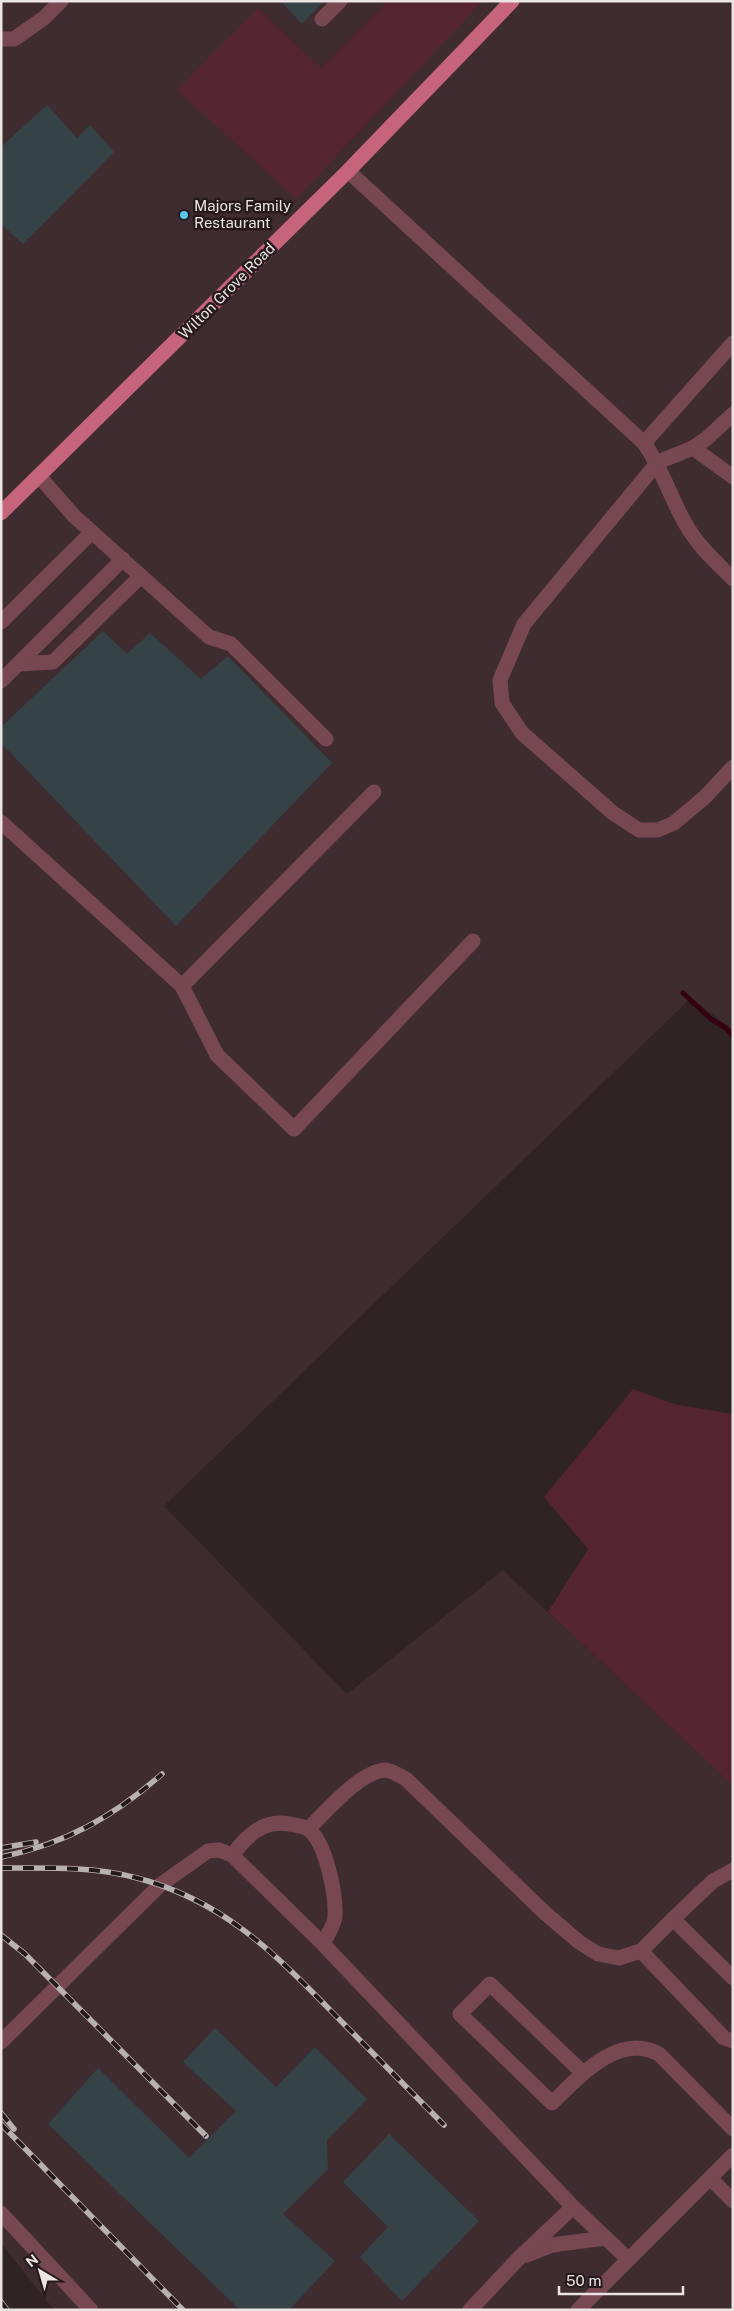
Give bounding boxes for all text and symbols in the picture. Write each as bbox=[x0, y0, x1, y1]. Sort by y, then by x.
place label: Majors Family Restaurant bbox=[194, 197, 291, 231]
marker: Majors Family Restaurant bbox=[178, 209, 190, 221]
street label: Wilton Grove Road bbox=[175, 239, 278, 342]
north arrow bbox=[15, 2246, 65, 2296]
text: N bbox=[23, 2251, 41, 2270]
scale bar bbox=[559, 2264, 683, 2296]
text: 50 m bbox=[566, 2272, 601, 2289]

